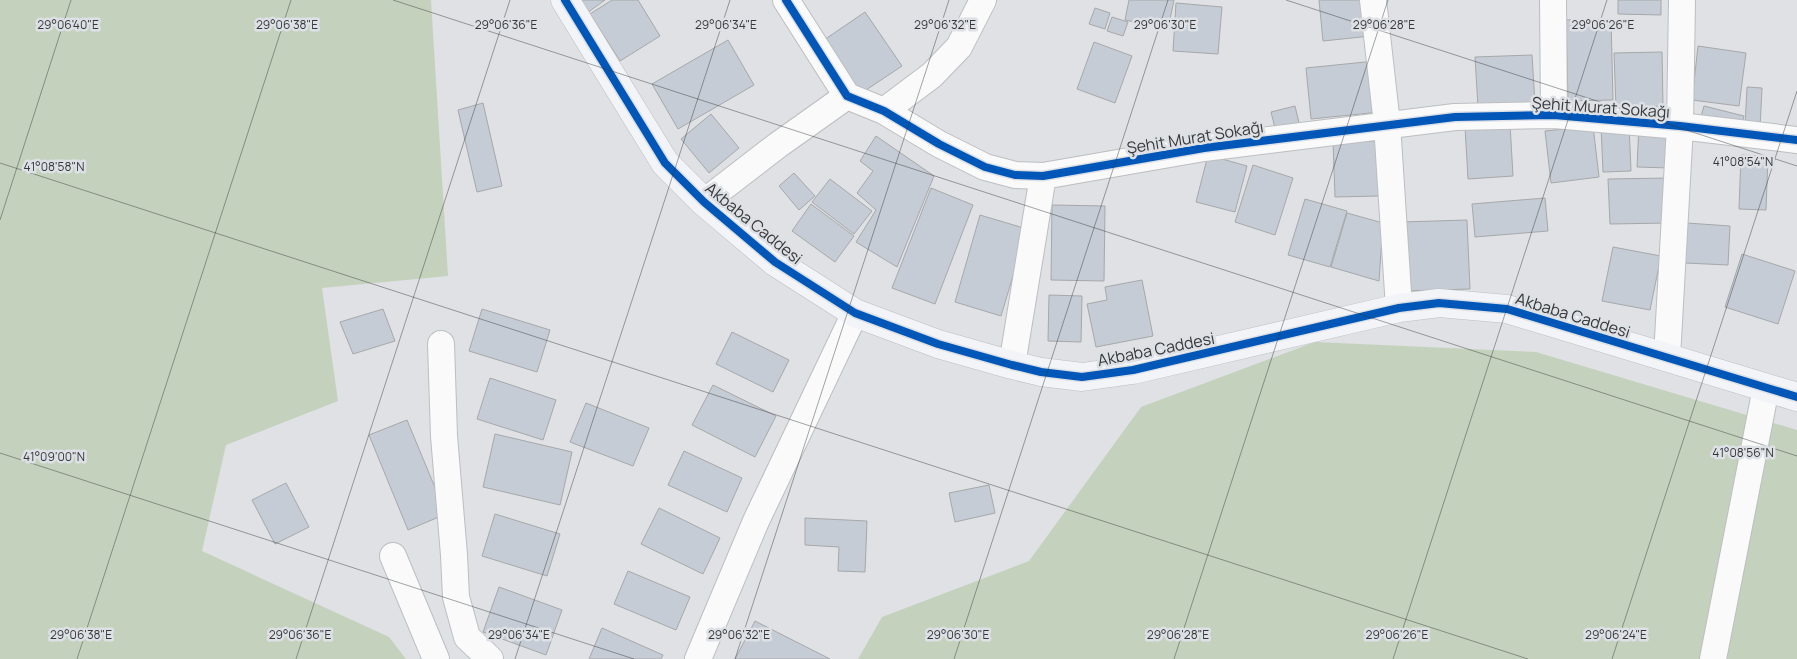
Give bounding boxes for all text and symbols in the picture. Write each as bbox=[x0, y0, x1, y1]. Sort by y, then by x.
text: 29°06'40"E bbox=[37, 16, 99, 33]
text: 29°06'38"E bbox=[256, 16, 318, 33]
text: 29°06'36"E bbox=[475, 16, 537, 33]
text: 29°06'34"E bbox=[695, 16, 757, 33]
text: 29°06'32"E bbox=[914, 16, 976, 33]
text: 29°06'30"E bbox=[1134, 16, 1196, 33]
text: 29°06'28"E bbox=[1353, 16, 1415, 33]
text: 29°06'26"E bbox=[1572, 16, 1635, 33]
street label: Şehit Murat Sokağı bbox=[1531, 91, 1671, 123]
street label: Şehit Murat Sokağı bbox=[1125, 115, 1265, 159]
text: 41°08'54"N bbox=[1713, 153, 1773, 170]
text: 41°08'58"N bbox=[24, 158, 84, 175]
street label: Akbaba Caddesi bbox=[701, 177, 807, 269]
street label: Akbaba Caddesi bbox=[1513, 287, 1633, 343]
street label: Akbaba Caddesi bbox=[1096, 327, 1216, 371]
text: 41°08'56"N bbox=[1712, 444, 1774, 461]
text: 41°09'00"N bbox=[23, 448, 85, 465]
text: 29°06'38"E bbox=[50, 626, 112, 643]
text: 29°06'36"E bbox=[269, 626, 331, 643]
text: 29°06'34"E bbox=[488, 626, 550, 643]
text: 29°06'32"E bbox=[708, 626, 770, 643]
text: 29°06'30"E bbox=[927, 626, 989, 643]
text: 29°06'28"E bbox=[1147, 626, 1209, 643]
text: 29°06'26"E bbox=[1366, 626, 1429, 643]
text: 29°06'24"E bbox=[1585, 626, 1647, 643]

